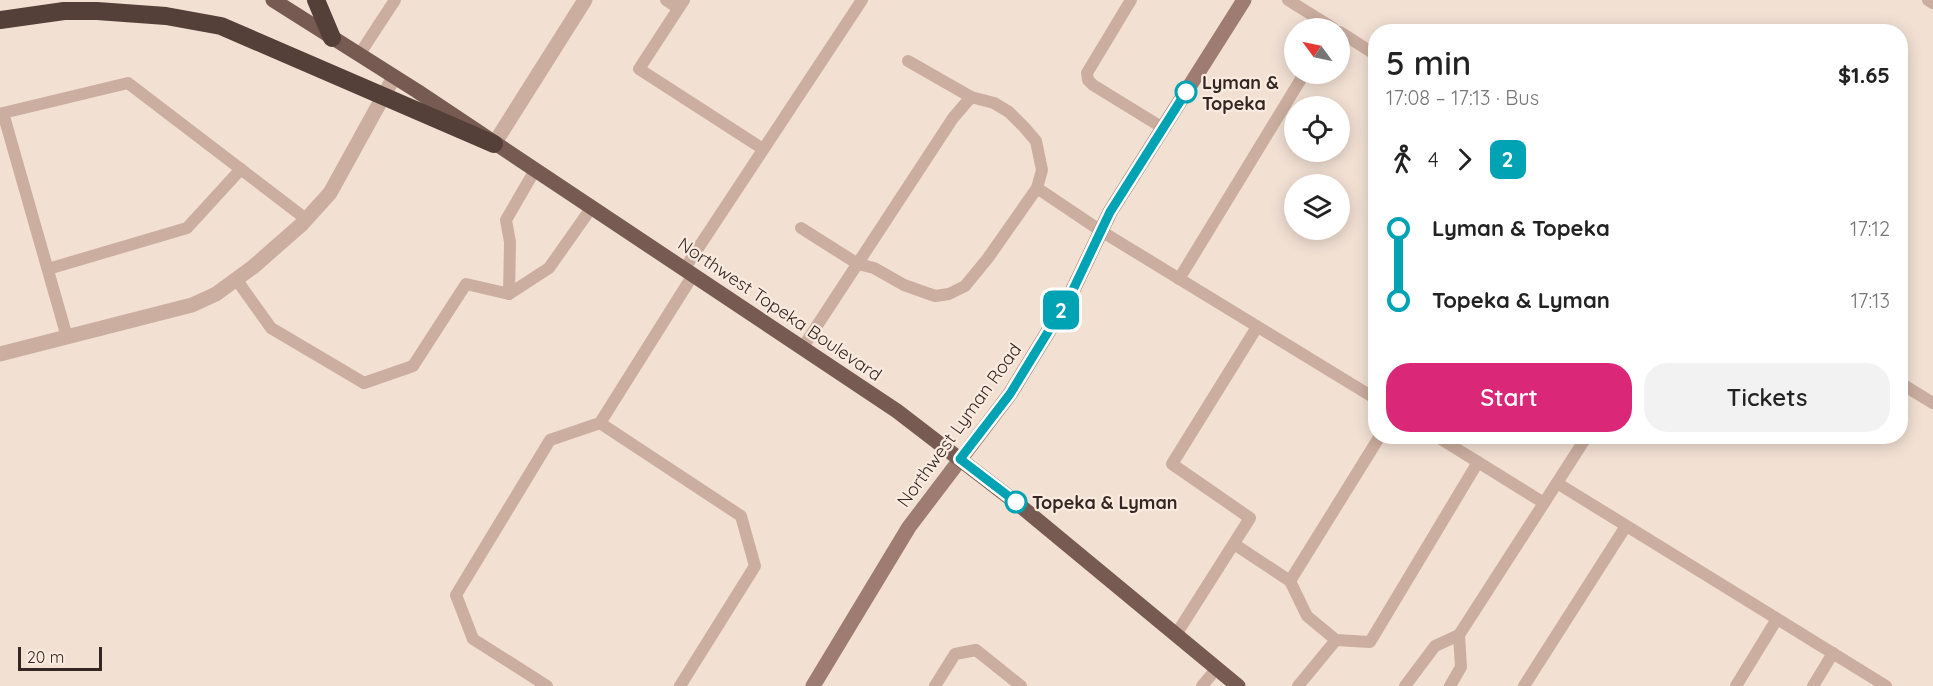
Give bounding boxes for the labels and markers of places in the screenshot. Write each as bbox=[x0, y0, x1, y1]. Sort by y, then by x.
place label: Lyman & Topeka bbox=[1202, 71, 1279, 115]
marker: Lyman & Topeka bbox=[1175, 81, 1197, 103]
marker: Topeka & Lyman bbox=[1005, 491, 1027, 513]
place label: Topeka & Lyman bbox=[1032, 491, 1178, 514]

